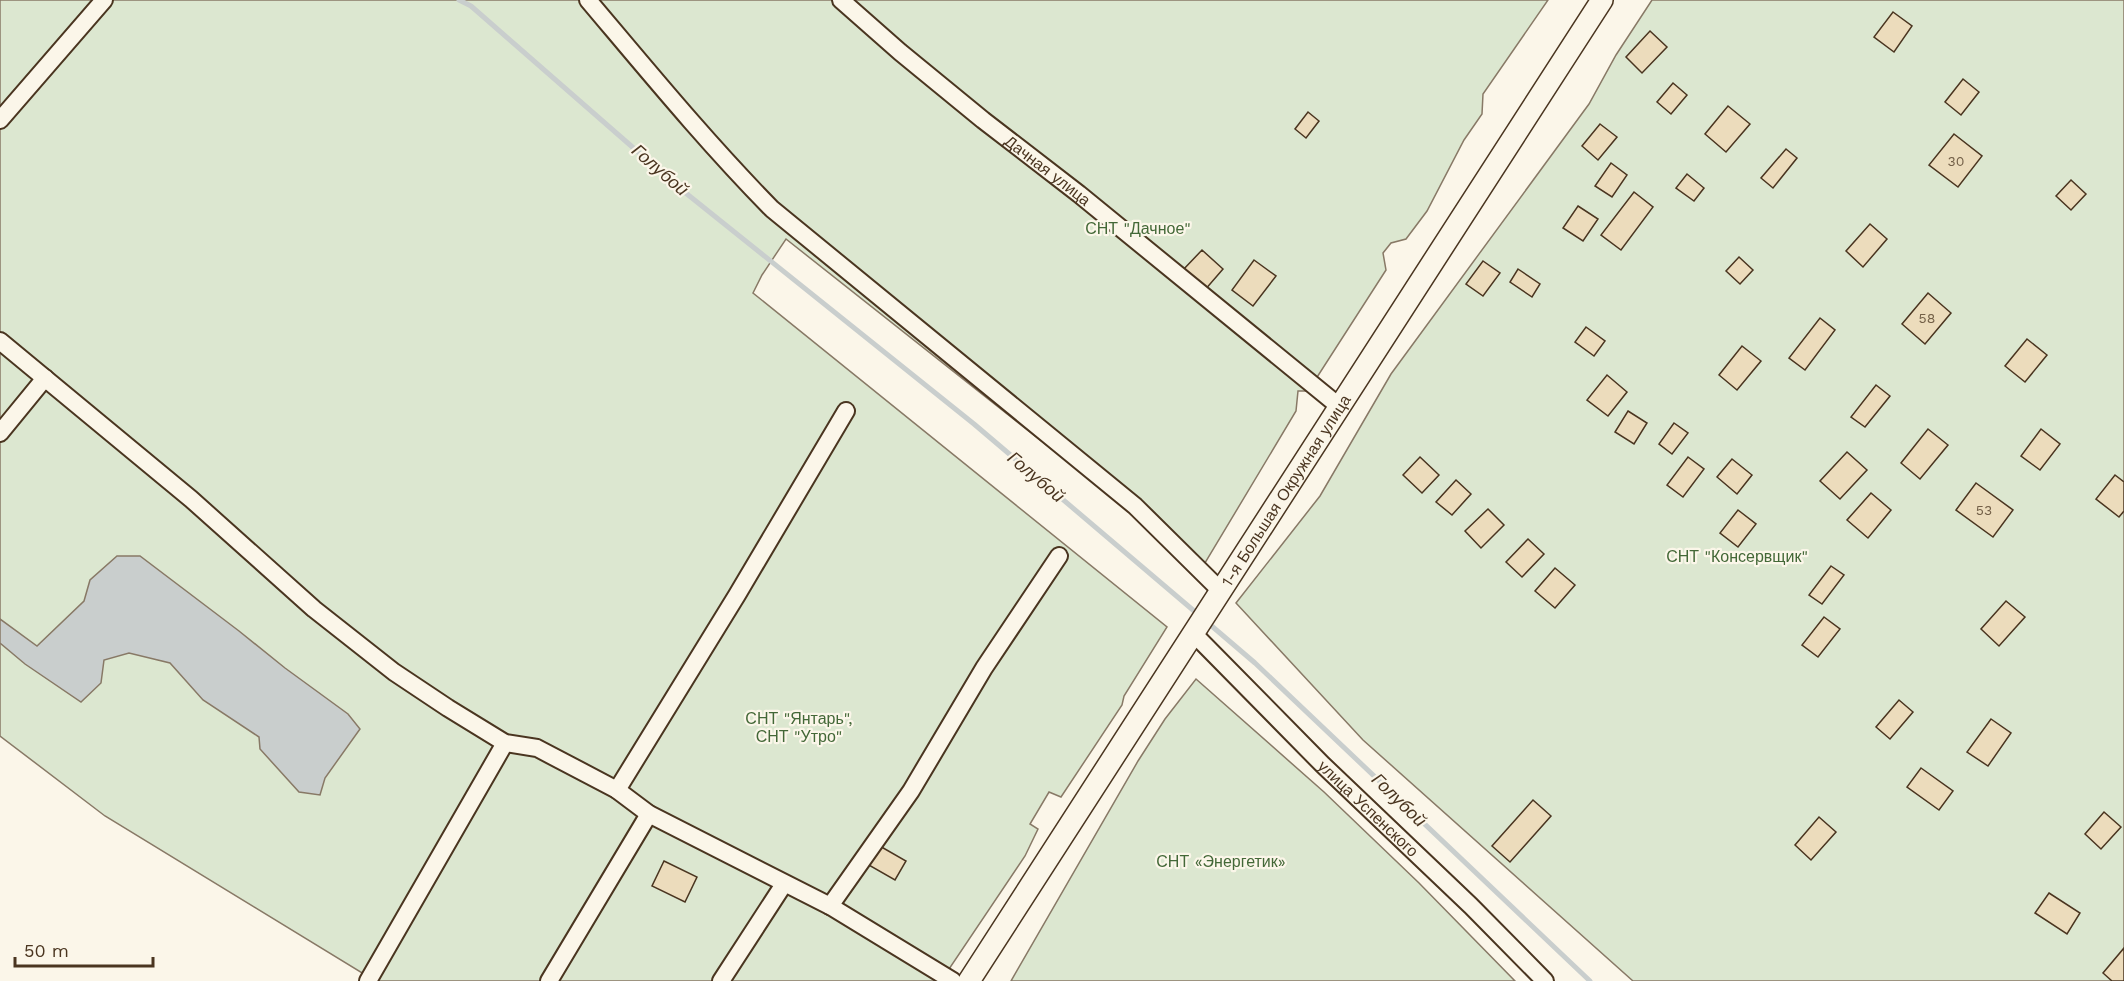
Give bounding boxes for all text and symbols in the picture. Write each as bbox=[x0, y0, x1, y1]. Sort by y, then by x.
street label: Дачная улица bbox=[1001, 131, 1095, 210]
water label: Голубой bbox=[628, 139, 693, 200]
house number: 30 bbox=[1948, 153, 1964, 169]
park label: СНТ "Дачное" bbox=[1085, 219, 1191, 238]
house number: 58 bbox=[1919, 310, 1935, 326]
street label: 1-я Большая Окружная улица bbox=[1217, 391, 1355, 590]
water label: Голубой bbox=[1004, 447, 1069, 506]
house number: 53 bbox=[1976, 502, 1992, 518]
park label: СНТ "Консервщик" bbox=[1666, 547, 1808, 566]
park label: СНТ "Янтарь", СНТ "Утро" bbox=[745, 709, 853, 746]
street label: улица Успенского bbox=[1314, 756, 1422, 861]
water label: Голубой bbox=[1368, 769, 1431, 831]
park label: СНТ «Энергетик» bbox=[1156, 852, 1286, 871]
scale bar bbox=[15, 930, 153, 968]
text: 50 m bbox=[24, 940, 69, 961]

